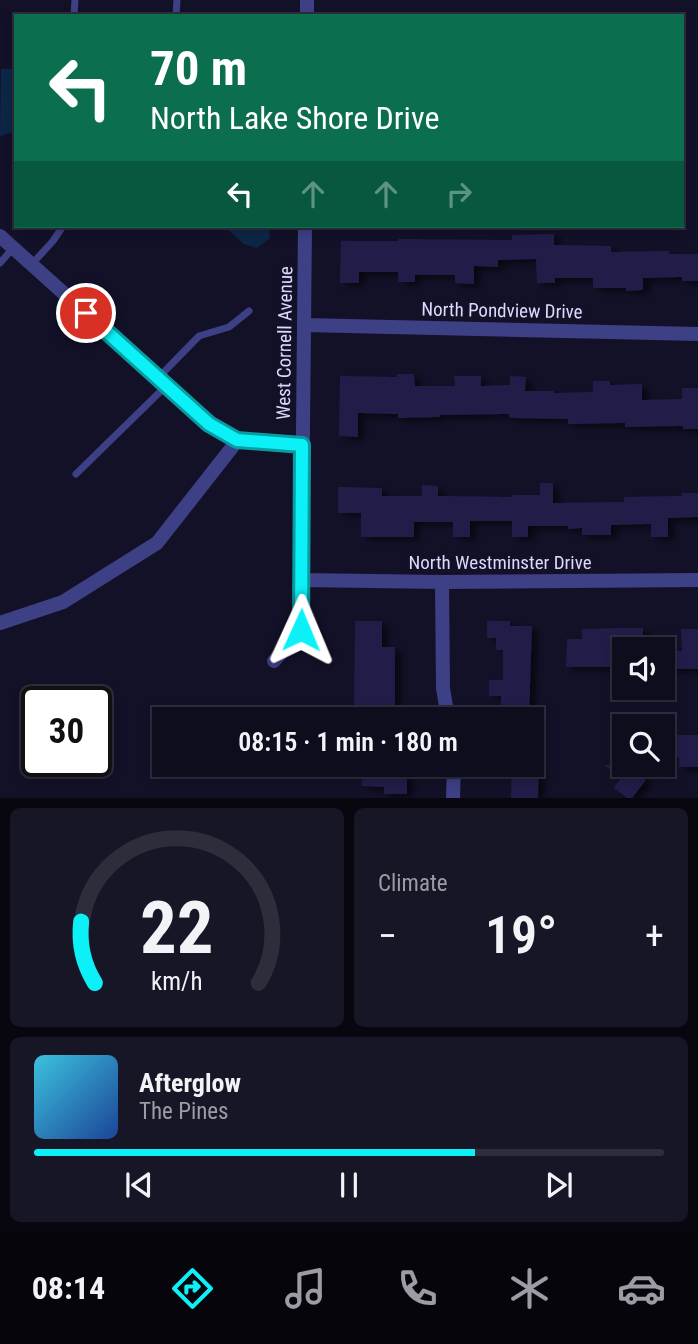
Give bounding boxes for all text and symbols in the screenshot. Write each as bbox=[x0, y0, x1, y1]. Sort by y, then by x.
text: 70 m bbox=[150, 40, 247, 97]
icon: left bbox=[35, 42, 126, 133]
text: North Lake Shore Drive bbox=[150, 99, 439, 137]
icon: left bbox=[221, 175, 259, 213]
icon: ahead bbox=[294, 175, 332, 213]
icon: ahead bbox=[367, 175, 405, 213]
icon: right bbox=[440, 175, 478, 213]
street label: West Cornell Avenue bbox=[272, 266, 297, 420]
pin bbox=[56, 283, 116, 343]
icon: arrive bbox=[67, 294, 105, 332]
street label: North Pondview Drive bbox=[421, 298, 583, 323]
street label: North Westminster Drive bbox=[408, 551, 592, 574]
position arrow bbox=[264, 593, 338, 667]
map controls bbox=[612, 637, 675, 777]
button: sound bbox=[612, 637, 675, 700]
speed limit sign: 30 bbox=[21, 686, 112, 777]
button: search bbox=[612, 714, 675, 777]
text: 08:15 · 1 min · 180 m bbox=[238, 727, 458, 757]
text: Climate bbox=[378, 870, 448, 897]
text: 22 bbox=[140, 886, 214, 972]
text: 19° bbox=[485, 905, 557, 966]
text: − bbox=[378, 914, 397, 958]
text: + bbox=[645, 914, 664, 958]
text: km/h bbox=[151, 967, 203, 996]
text: Afterglow bbox=[139, 1068, 241, 1098]
text: The Pines bbox=[139, 1098, 229, 1125]
icon: previous bbox=[120, 1166, 158, 1204]
icon: pause bbox=[330, 1166, 368, 1204]
icon: next bbox=[540, 1166, 578, 1204]
icon: directions bbox=[168, 1264, 217, 1313]
icon: music bbox=[281, 1264, 330, 1313]
icon: phone bbox=[393, 1264, 442, 1313]
icon: climate bbox=[505, 1264, 554, 1313]
icon: car bbox=[617, 1264, 666, 1313]
text: 08:14 bbox=[32, 1269, 105, 1307]

